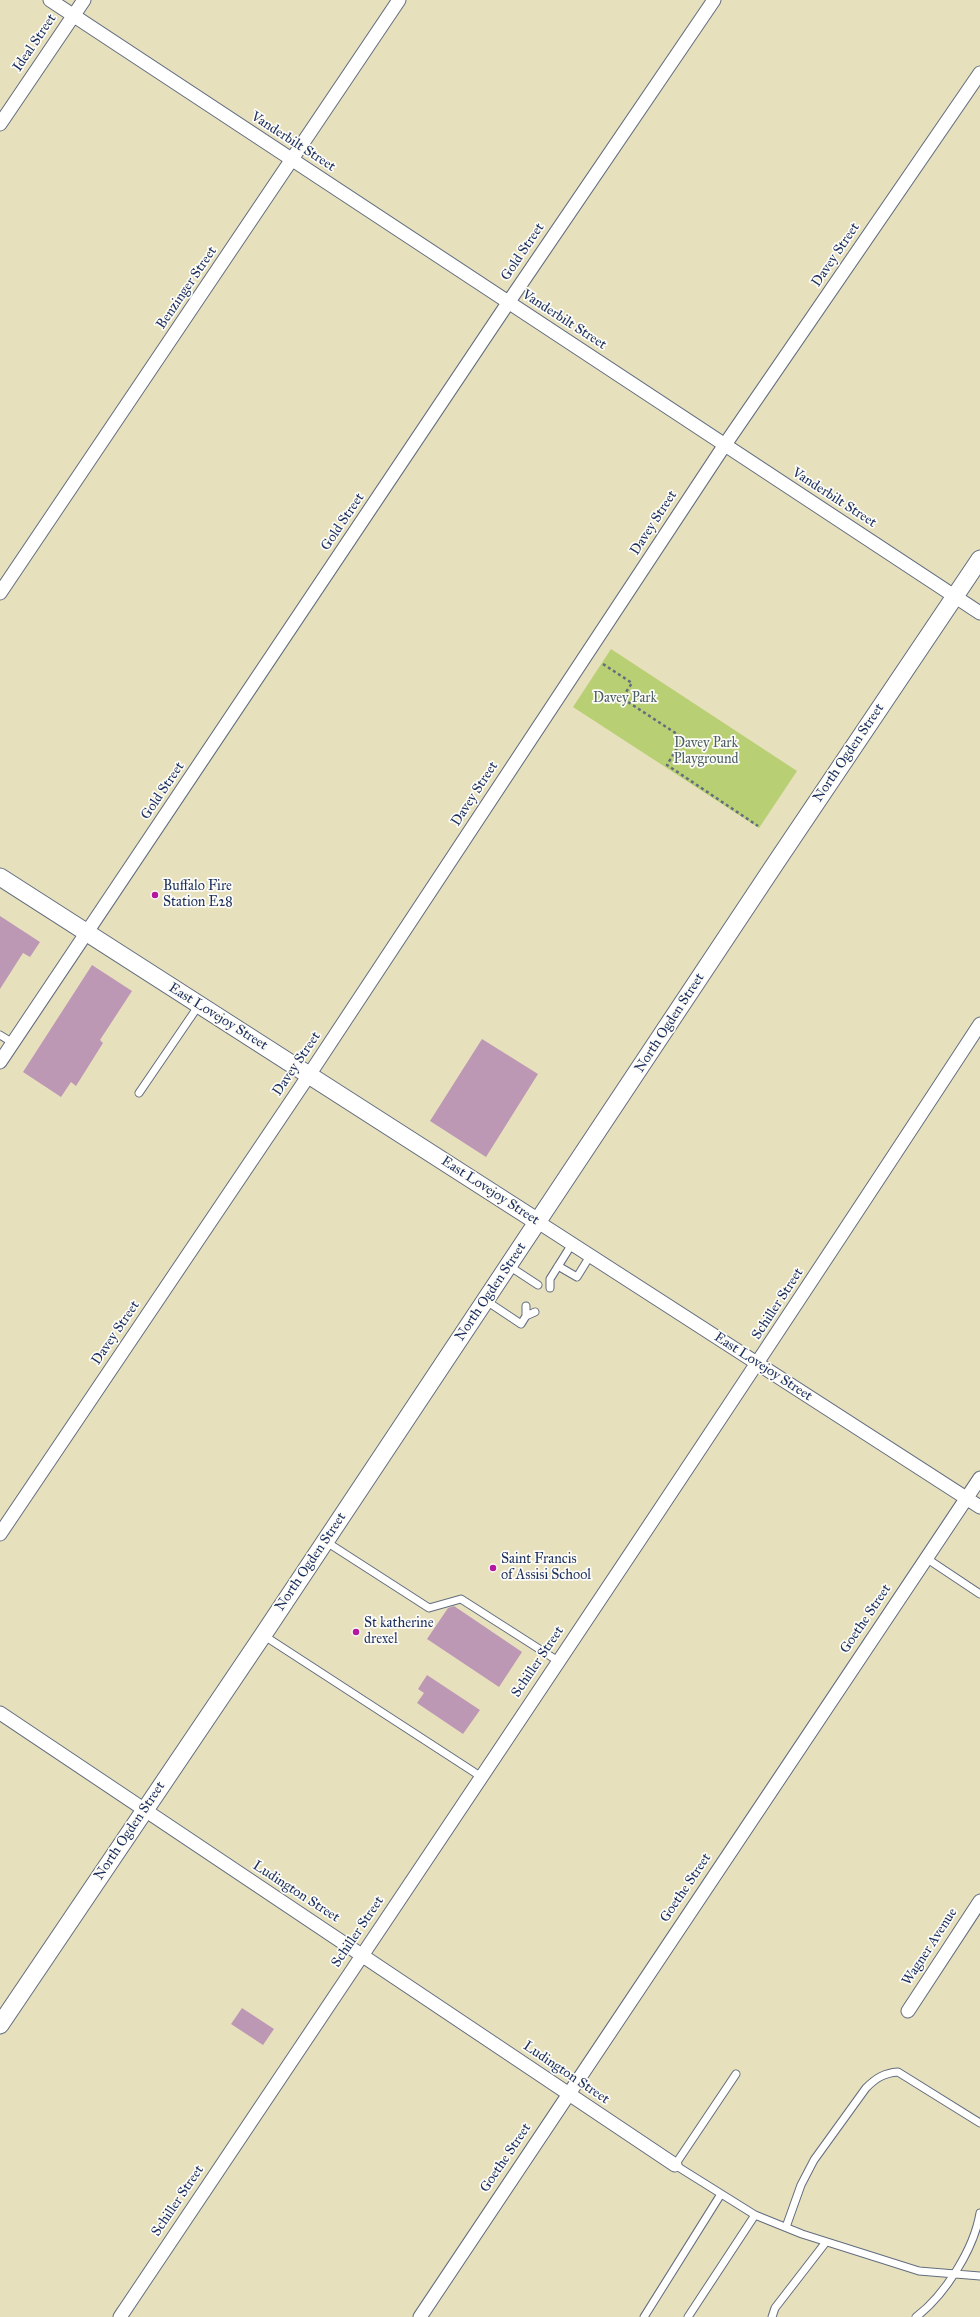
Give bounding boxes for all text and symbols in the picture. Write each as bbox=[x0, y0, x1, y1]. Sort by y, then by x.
street label: Ideal Street bbox=[10, 11, 60, 75]
street label: Vanderbilt Street bbox=[248, 108, 338, 176]
street label: Gold Street bbox=[498, 220, 548, 284]
street label: Davey Street bbox=[808, 220, 864, 290]
street label: Benzinger Street bbox=[153, 244, 221, 332]
street label: Vanderbilt Street bbox=[519, 286, 609, 354]
street label: Vanderbilt Street bbox=[789, 464, 879, 532]
street label: Davey Street bbox=[627, 488, 681, 558]
street label: Gold Street bbox=[318, 490, 368, 554]
park label: Davey Park bbox=[593, 691, 657, 707]
street label: North Ogden Street bbox=[810, 701, 888, 805]
park label: Davey Park Playground bbox=[673, 736, 739, 768]
street label: Gold Street bbox=[138, 759, 188, 823]
street label: Davey Street bbox=[448, 759, 502, 829]
place label: Buffalo Fire Station E28 bbox=[163, 879, 233, 912]
marker: Buffalo Fire Station E28 bbox=[150, 890, 160, 900]
street label: North Ogden Street bbox=[632, 970, 708, 1076]
street label: East Lovejoy Street bbox=[165, 980, 271, 1054]
street label: Davey Street bbox=[269, 1029, 325, 1099]
street label: East Lovejoy Street bbox=[438, 1153, 542, 1229]
street label: North Ogden Street bbox=[452, 1240, 530, 1344]
street label: Schiller Street bbox=[749, 1265, 807, 1343]
street label: Davey Street bbox=[88, 1298, 144, 1368]
street label: East Lovejoy Street bbox=[711, 1329, 815, 1405]
street label: North Ogden Street bbox=[272, 1510, 350, 1614]
place label: Saint Francis of Assisi School bbox=[501, 1552, 591, 1584]
marker: Saint Francis of Assisi School bbox=[488, 1563, 498, 1573]
street label: Goethe Street bbox=[837, 1581, 895, 1657]
place label: St katherine drexel bbox=[364, 1616, 433, 1648]
street label: Schiller Street bbox=[508, 1623, 568, 1701]
marker: St katherine drexel bbox=[351, 1627, 361, 1637]
street label: North Ogden Street bbox=[91, 1779, 169, 1883]
street label: Goethe Street bbox=[657, 1850, 715, 1926]
street label: Ludington Street bbox=[249, 1858, 343, 1926]
street label: Schiller Street bbox=[328, 1893, 388, 1971]
street label: Wagner Avenue bbox=[899, 1905, 961, 1989]
street label: Ludington Street bbox=[520, 2038, 612, 2108]
street label: Goethe Street bbox=[477, 2120, 535, 2196]
street label: Schiller Street bbox=[148, 2162, 208, 2240]

